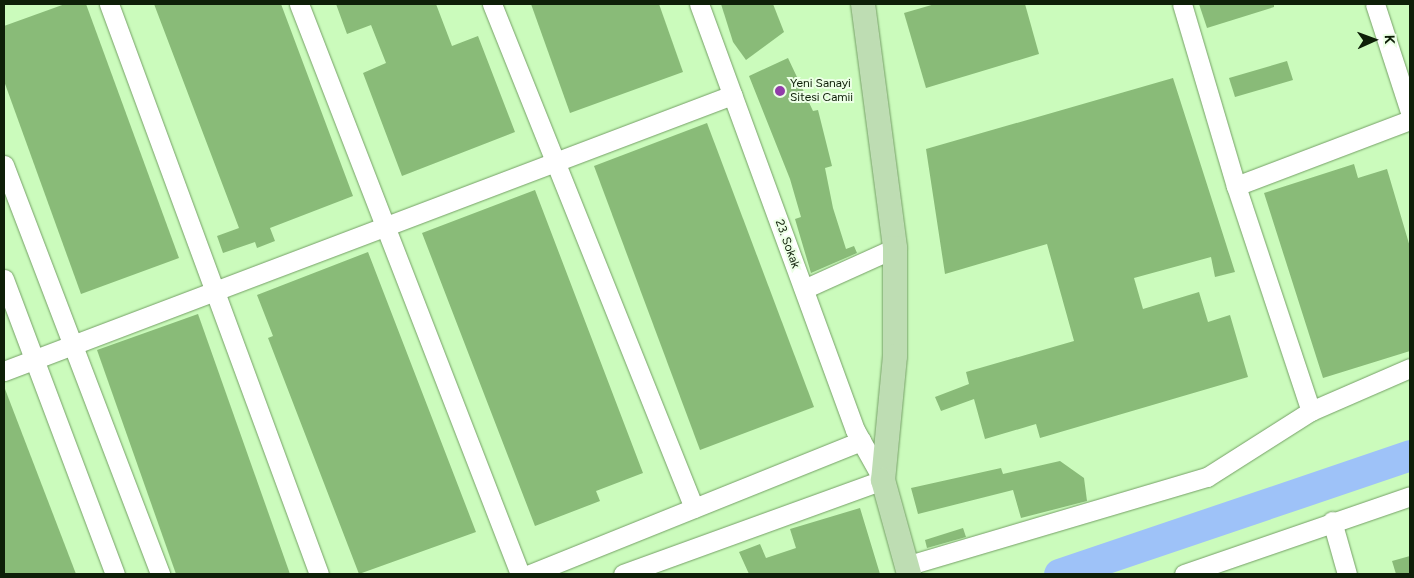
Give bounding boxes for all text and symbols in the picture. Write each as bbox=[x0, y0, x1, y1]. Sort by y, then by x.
north arrow bbox=[1349, 15, 1399, 65]
text: K bbox=[1381, 34, 1398, 44]
place label: Yeni Sanayi Sitesi Camii bbox=[790, 77, 853, 105]
marker: Yeni Sanayi Sitesi Camii bbox=[774, 85, 786, 97]
street label: 23. Sokak bbox=[772, 218, 802, 270]

